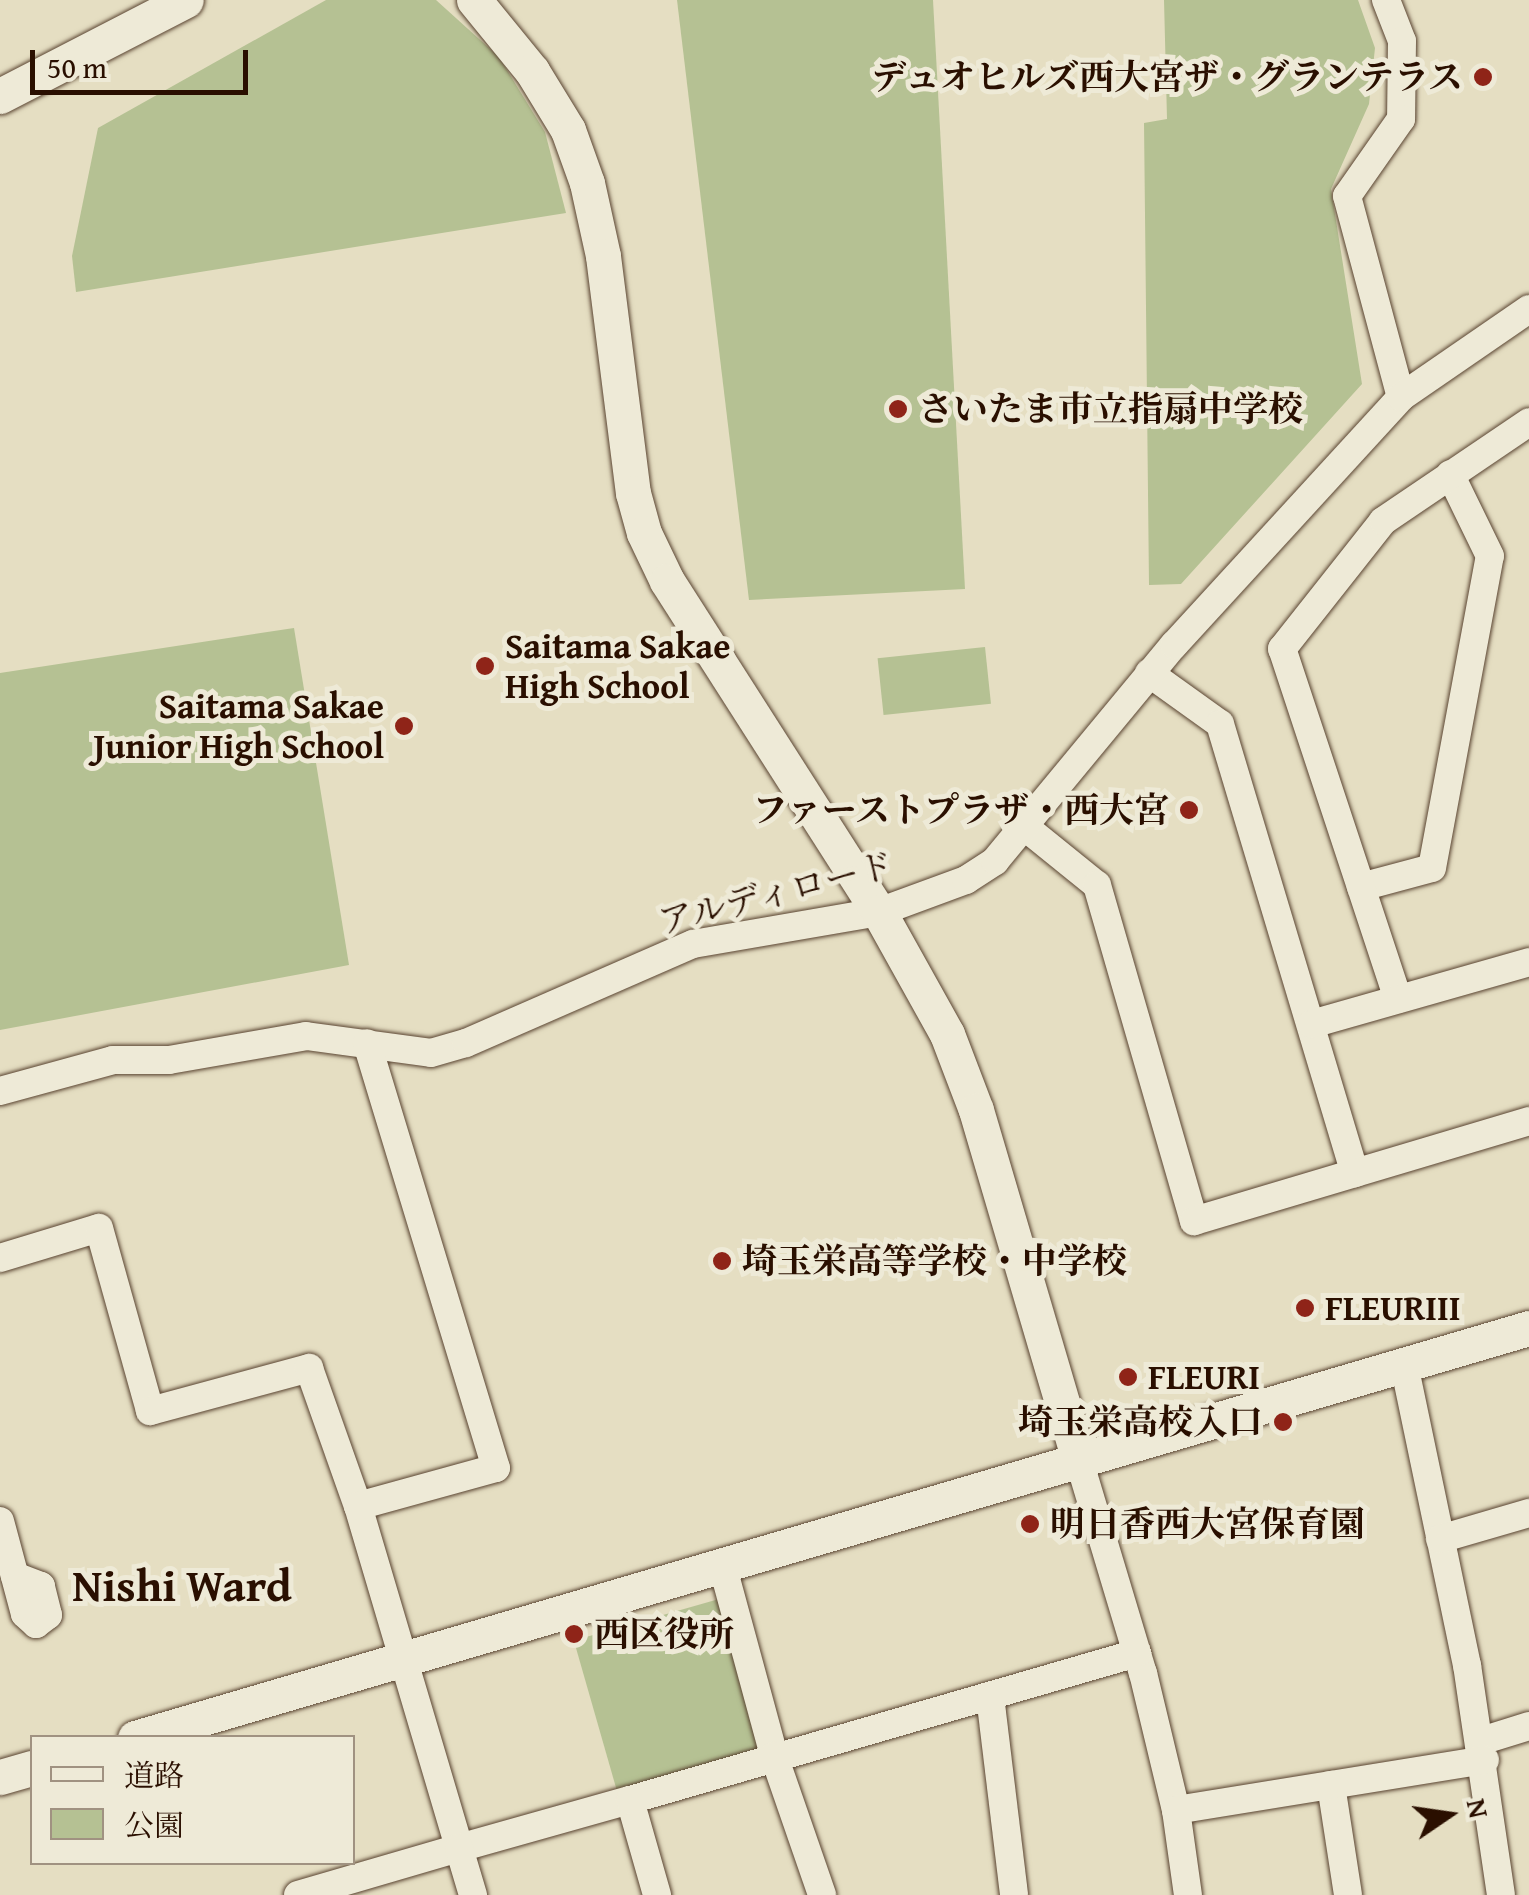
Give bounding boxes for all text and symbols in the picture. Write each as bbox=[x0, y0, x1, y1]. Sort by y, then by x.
scale bar bbox=[35, 30, 252, 92]
text: 50 m bbox=[47, 45, 107, 89]
place label: デュオヒルズ西大宮ザ・グランテラス bbox=[868, 56, 1463, 98]
marker: デュオヒルズ西大宮ザ・グランテラス bbox=[1472, 66, 1494, 88]
place label: さいたま市立指扇中学校 bbox=[918, 388, 1303, 430]
marker: さいたま市立指扇中学校 bbox=[887, 398, 909, 420]
place label: Saitama Sakae High School bbox=[505, 625, 730, 707]
marker: Saitama Sakae High School bbox=[474, 655, 496, 677]
place label: Saitama Sakae Junior High School bbox=[93, 685, 384, 767]
marker: Saitama Sakae Junior High School bbox=[393, 715, 415, 737]
place label: ファーストプラザ・西大宮 bbox=[749, 789, 1169, 831]
marker: ファーストプラザ・西大宮 bbox=[1178, 799, 1200, 821]
street label: アルディロード bbox=[652, 843, 900, 943]
place label: 埼玉栄高等学校・中学校 bbox=[742, 1240, 1127, 1282]
marker: 埼玉栄高等学校・中学校 bbox=[711, 1250, 733, 1272]
place label: FLEURⅢ bbox=[1325, 1287, 1461, 1329]
marker: FLEURⅢ bbox=[1294, 1297, 1316, 1319]
place label: FLEURⅠ bbox=[1148, 1356, 1260, 1398]
marker: FLEURⅠ bbox=[1117, 1366, 1139, 1388]
place label: 埼玉栄高校入口 bbox=[1018, 1401, 1263, 1443]
marker: 埼玉栄高校入口 bbox=[1272, 1411, 1294, 1433]
place label: 明日香西大宮保育園 bbox=[1050, 1503, 1365, 1545]
marker: 明日香西大宮保育園 bbox=[1019, 1513, 1041, 1535]
district label: Nishi Ward bbox=[72, 1558, 292, 1612]
place label: 西区役所 bbox=[594, 1613, 734, 1655]
marker: 西区役所 bbox=[563, 1623, 585, 1645]
legend bbox=[30, 1735, 355, 1865]
text: 道路 bbox=[124, 1753, 184, 1797]
north arrow bbox=[1399, 1765, 1499, 1865]
text: N bbox=[1457, 1794, 1501, 1822]
text: 公園 bbox=[124, 1803, 184, 1847]

